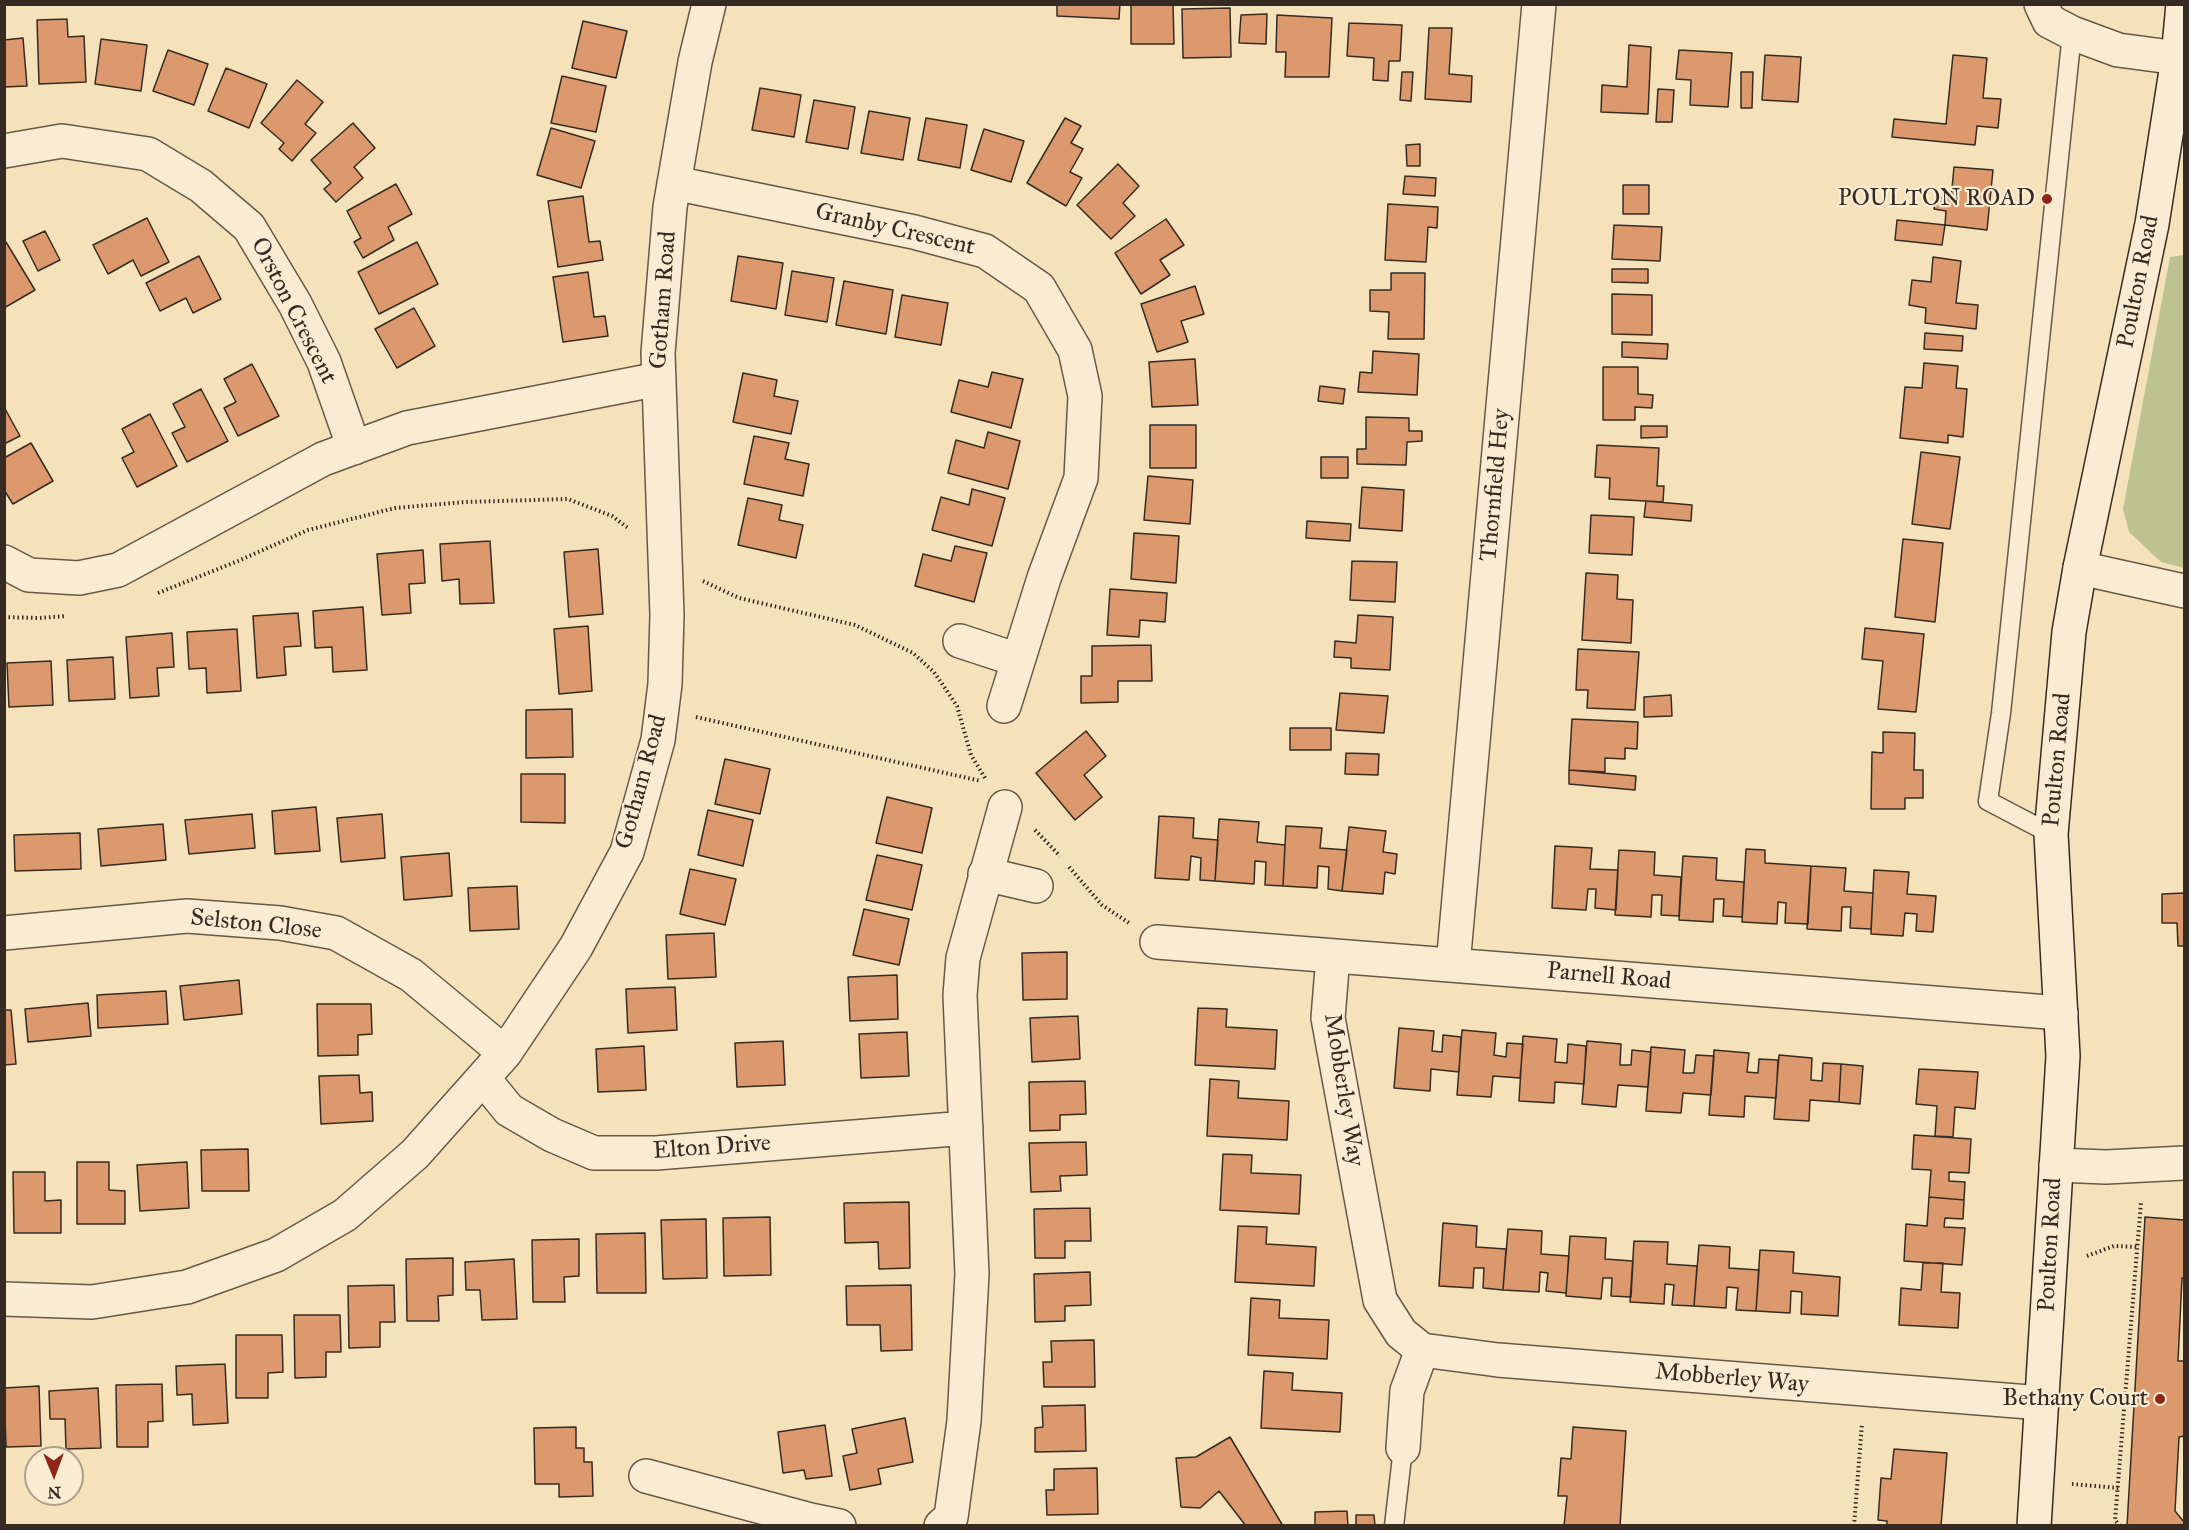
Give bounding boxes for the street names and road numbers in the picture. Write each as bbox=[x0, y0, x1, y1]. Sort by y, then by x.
street label: Granby Crescent bbox=[812, 198, 978, 262]
street label: Poulton Road bbox=[2112, 213, 2166, 351]
street label: Gotham Road bbox=[645, 230, 683, 370]
street label: Orston Crescent bbox=[244, 233, 342, 389]
street label: Thornfield Hey bbox=[1475, 408, 1517, 562]
street label: Poulton Road bbox=[2038, 692, 2078, 828]
street label: Gotham Road bbox=[610, 711, 674, 853]
street label: Selston Close bbox=[189, 904, 323, 946]
street label: Parnell Road bbox=[1546, 957, 1672, 997]
street label: Mobberley Way bbox=[1317, 1012, 1369, 1168]
street label: Elton Drive bbox=[652, 1130, 772, 1166]
street label: Poulton Road bbox=[2033, 1177, 2069, 1313]
street label: Mobberley Way bbox=[1654, 1358, 1810, 1400]

